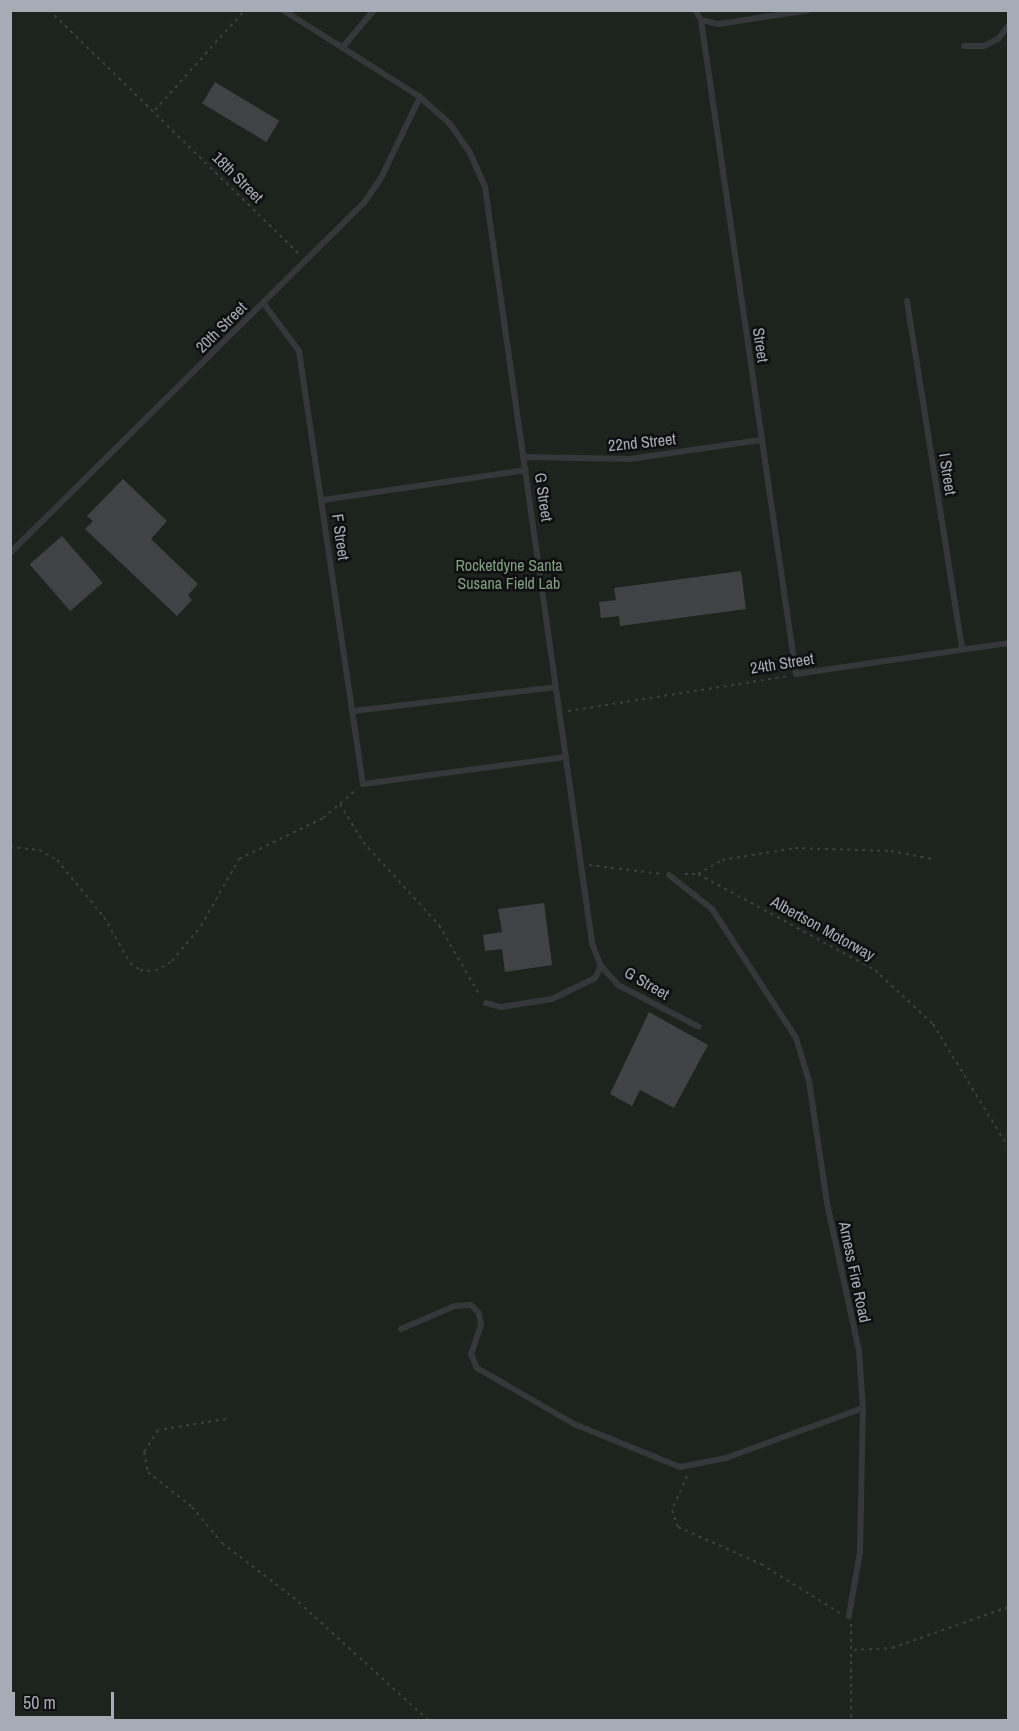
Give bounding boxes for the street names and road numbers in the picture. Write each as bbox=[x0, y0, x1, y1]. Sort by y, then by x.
street label: 18th Street bbox=[209, 148, 267, 206]
street label: 20th Street bbox=[192, 298, 250, 356]
street label: Street bbox=[749, 326, 773, 364]
street label: 22nd Street bbox=[607, 429, 677, 455]
street label: I Street bbox=[935, 452, 961, 496]
street label: G Street bbox=[531, 471, 557, 523]
street label: F Street bbox=[328, 513, 354, 561]
street label: 24th Street bbox=[749, 648, 815, 678]
street label: Albertson Motorway bbox=[768, 892, 878, 964]
street label: G Street bbox=[621, 962, 673, 1004]
street label: Arness Fire Road bbox=[835, 1220, 875, 1324]

